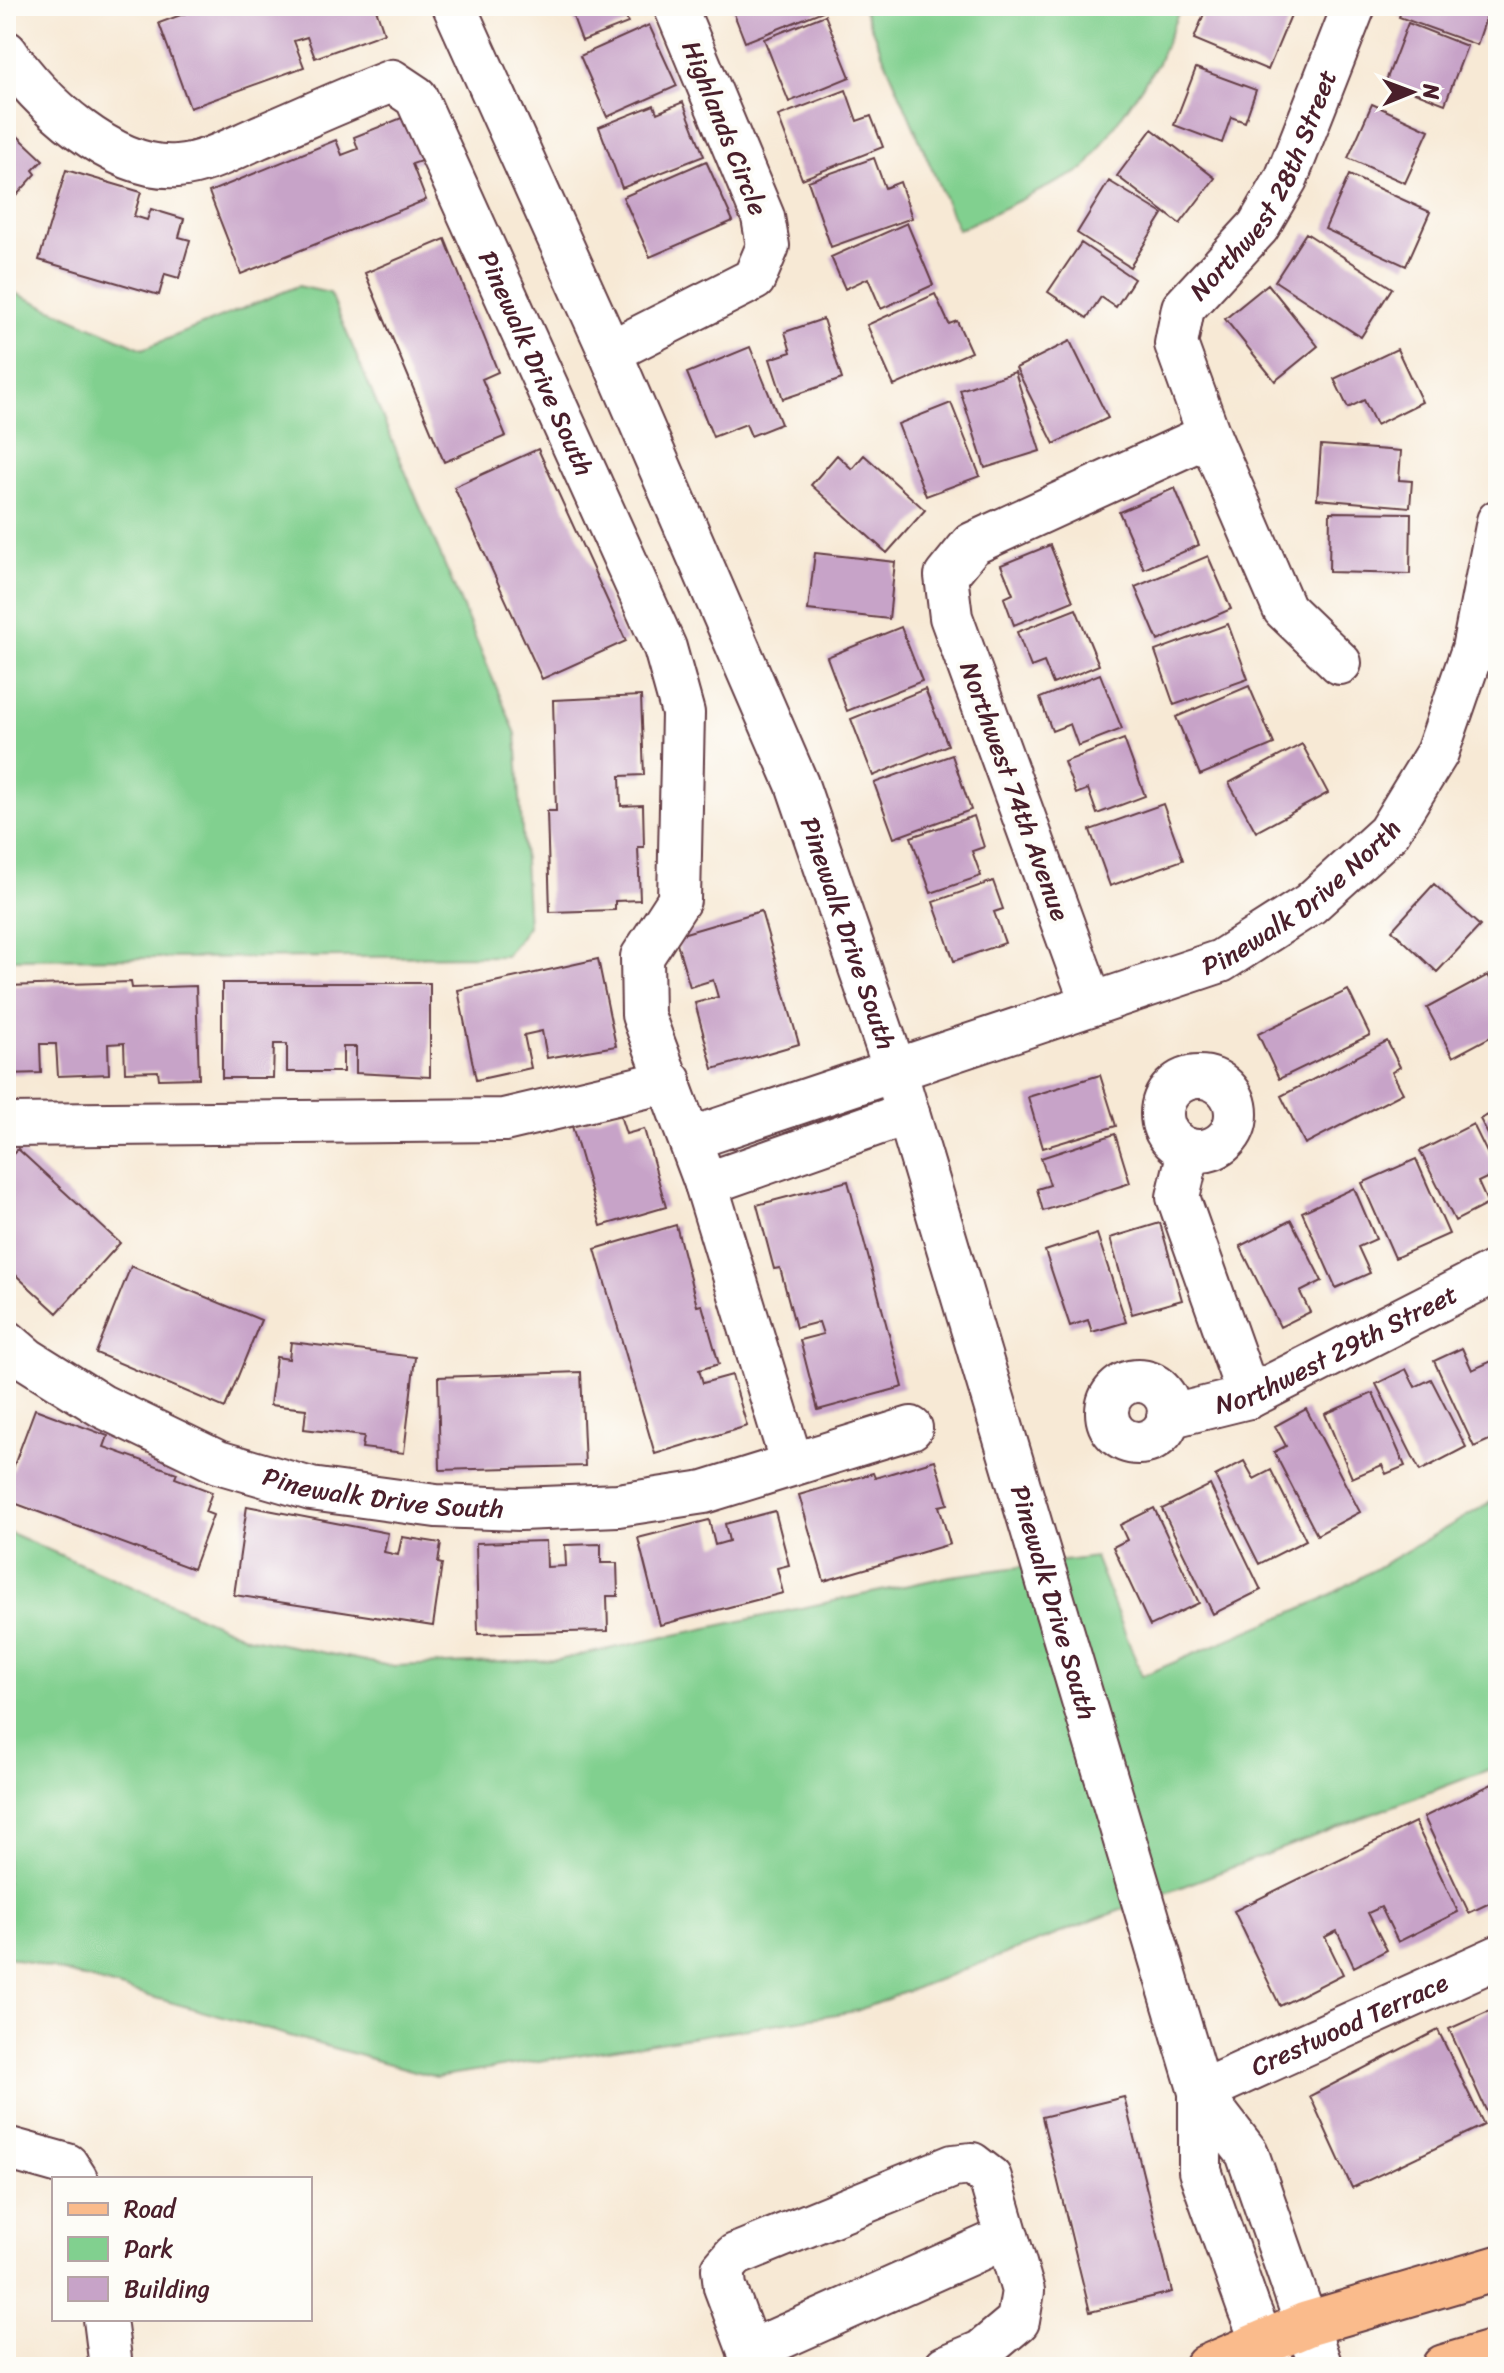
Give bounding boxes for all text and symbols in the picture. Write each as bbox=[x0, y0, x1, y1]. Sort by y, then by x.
street label: Highlands Circle bbox=[669, 33, 781, 223]
north arrow bbox=[1372, 52, 1452, 132]
street label: Northwest 28th Street bbox=[1177, 63, 1350, 312]
text: N bbox=[1412, 83, 1451, 100]
street label: Pinewalk Drive South bbox=[465, 243, 607, 483]
street label: Northwest 74th Avenue bbox=[947, 655, 1083, 928]
street label: Pinewalk Drive South bbox=[787, 811, 909, 1056]
street label: Pinewalk Drive North bbox=[1196, 811, 1414, 989]
street label: Northwest 29th Street bbox=[1210, 1271, 1466, 1428]
street label: Pinewalk Drive South bbox=[257, 1453, 504, 1531]
street label: Pinewalk Drive South bbox=[997, 1479, 1111, 1725]
street label: Crestwood Terrace bbox=[1243, 1959, 1456, 2089]
legend bbox=[52, 2177, 312, 2321]
text: Road bbox=[124, 2188, 178, 2230]
text: Park bbox=[124, 2228, 173, 2270]
text: Building bbox=[124, 2268, 210, 2310]

